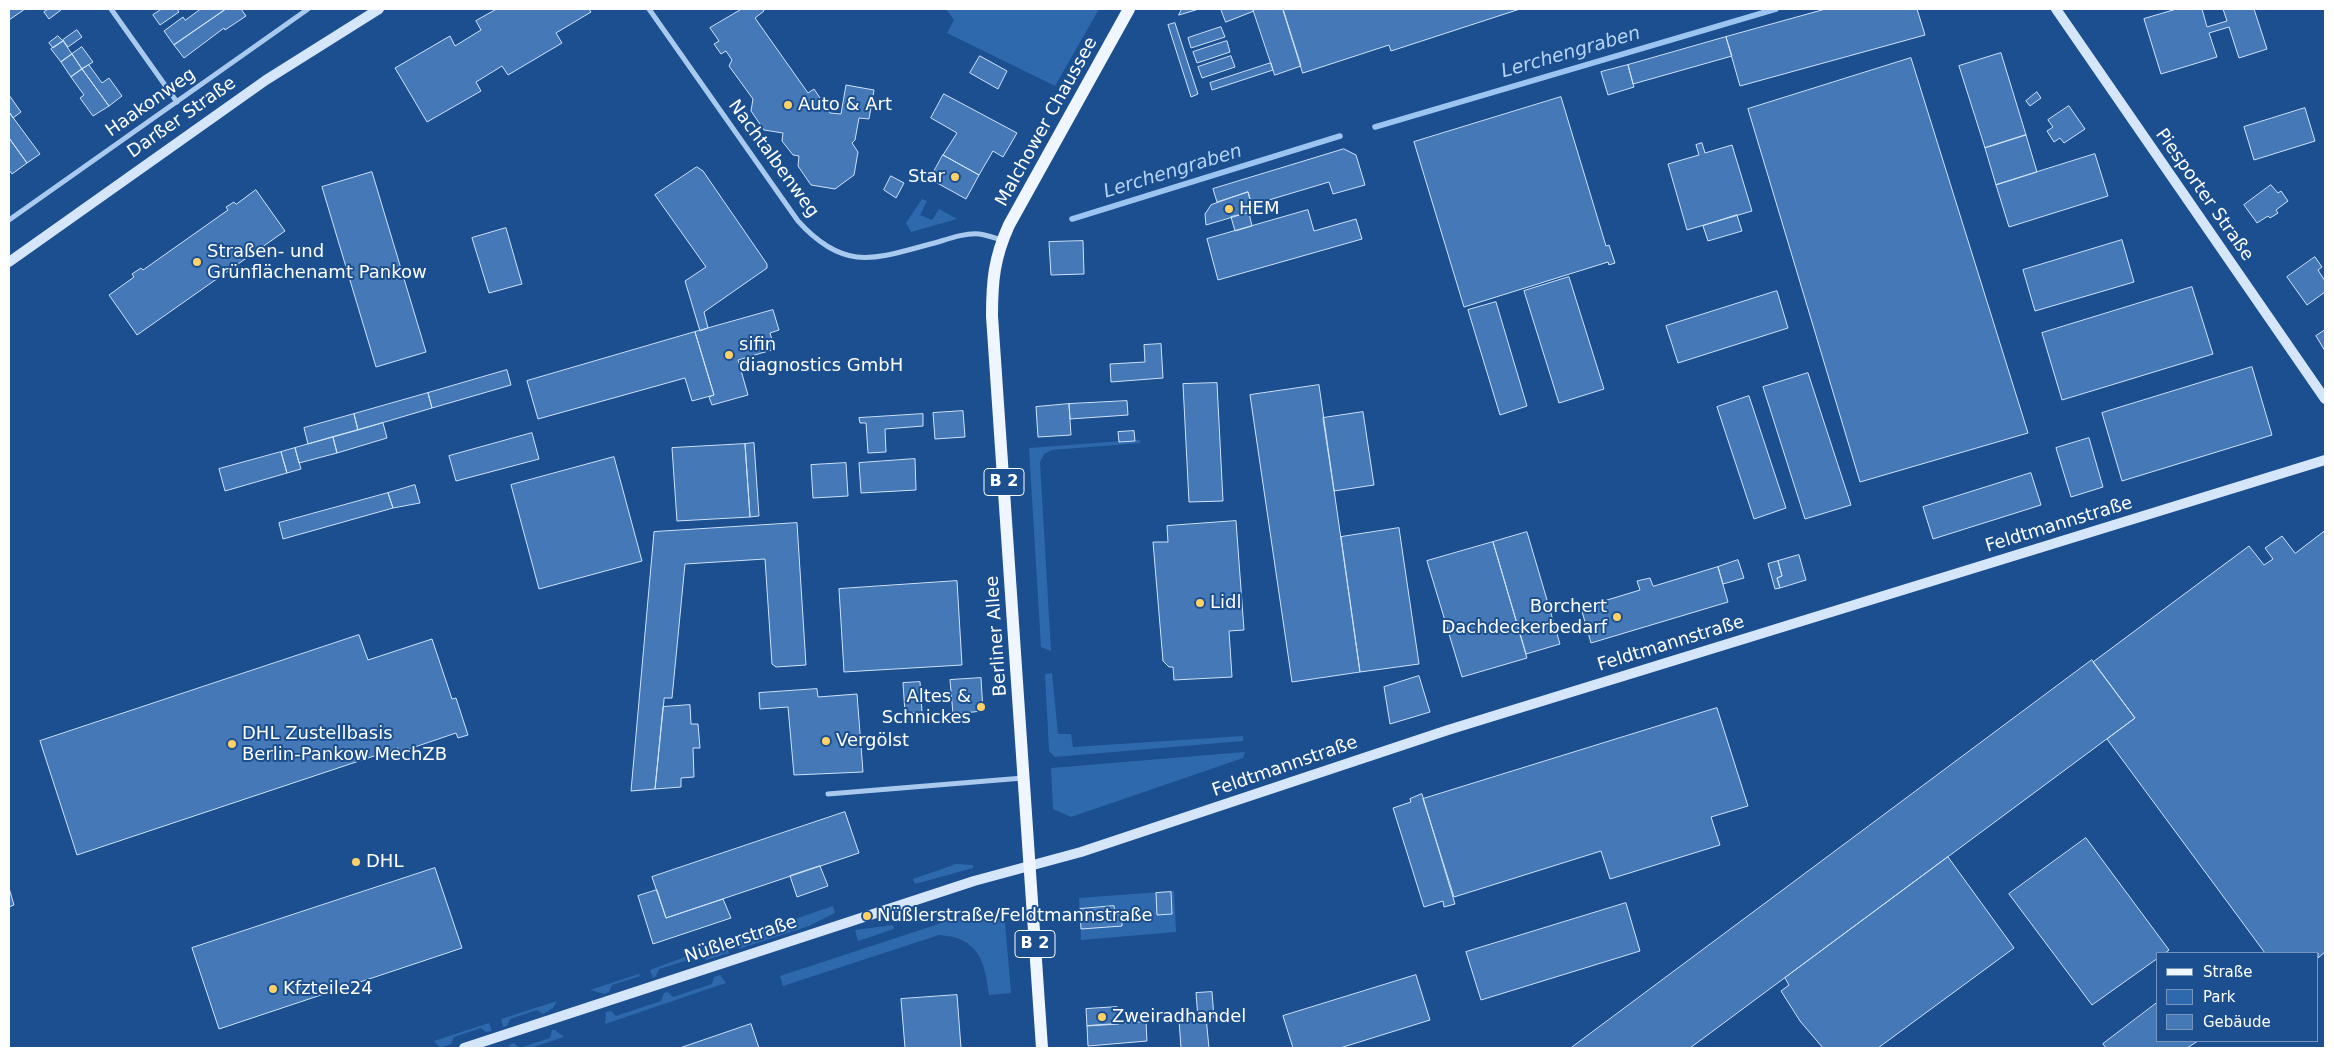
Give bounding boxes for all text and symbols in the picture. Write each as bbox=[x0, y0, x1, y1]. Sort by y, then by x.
water label: Lerchengraben bbox=[1499, 22, 1643, 84]
street label: Malchower Chaussee bbox=[991, 34, 1103, 210]
street label: Haakonweg bbox=[102, 64, 200, 142]
street label: Darßer Straße bbox=[124, 73, 240, 163]
place label: Auto & Art bbox=[798, 94, 892, 116]
street label: Nachtalbenweg bbox=[723, 96, 823, 222]
marker: Auto & Art bbox=[782, 99, 794, 111]
street label: Piesporter Straße bbox=[2150, 125, 2258, 265]
water label: Lerchengraben bbox=[1101, 140, 1245, 204]
place label: Star bbox=[908, 166, 945, 188]
marker: Star bbox=[949, 171, 961, 183]
place label: HEM bbox=[1239, 198, 1279, 220]
marker: HEM bbox=[1223, 203, 1235, 215]
place label: Straßen- und Grünflächenamt Pankow bbox=[207, 241, 427, 284]
marker: Straßen- und Grünflächenamt Pankow bbox=[191, 256, 203, 268]
place label: sifin diagnostics GmbH bbox=[739, 334, 903, 376]
marker: sifin diagnostics GmbH bbox=[723, 349, 735, 361]
road number: B 2 bbox=[984, 468, 1024, 496]
street label: Feldtmannstraße bbox=[1983, 492, 2135, 558]
street label: Berliner Allee bbox=[982, 575, 1012, 697]
place label: Lidl bbox=[1210, 592, 1241, 614]
place label: Borchert Dachdeckerbedarf bbox=[1441, 596, 1607, 638]
marker: Lidl bbox=[1194, 597, 1206, 609]
street label: Feldtmannstraße bbox=[1595, 611, 1747, 677]
marker: Borchert Dachdeckerbedarf bbox=[1611, 611, 1623, 623]
place label: Altes & Schnickes bbox=[882, 686, 971, 729]
marker: Altes & Schnickes bbox=[975, 701, 987, 713]
place label: DHL Zustellbasis Berlin-Pankow MechZB bbox=[242, 723, 447, 766]
place label: Vergölst bbox=[836, 730, 909, 752]
street label: Feldtmannstraße bbox=[1209, 732, 1361, 802]
marker: Vergölst bbox=[820, 735, 832, 747]
marker: DHL Zustellbasis Berlin-Pankow MechZB bbox=[226, 738, 238, 750]
place label: DHL bbox=[366, 851, 403, 873]
marker: DHL bbox=[350, 856, 362, 868]
place label: Nüßlerstraße/Feldtmannstraße bbox=[877, 905, 1153, 927]
marker: Nüßlerstraße/Feldtmannstraße bbox=[861, 910, 873, 922]
street label: Nüßlerstraße bbox=[682, 912, 800, 968]
road number: B 2 bbox=[1015, 931, 1055, 958]
legend bbox=[2156, 952, 2319, 1042]
text: Straße bbox=[2203, 963, 2252, 981]
place label: Kfzteile24 bbox=[283, 978, 373, 1000]
marker: Kfzteile24 bbox=[267, 983, 279, 995]
text: Park bbox=[2203, 988, 2235, 1006]
place label: Zweiradhandel bbox=[1112, 1006, 1246, 1028]
marker: Zweiradhandel bbox=[1096, 1011, 1108, 1023]
text: Gebäude bbox=[2203, 1013, 2271, 1031]

